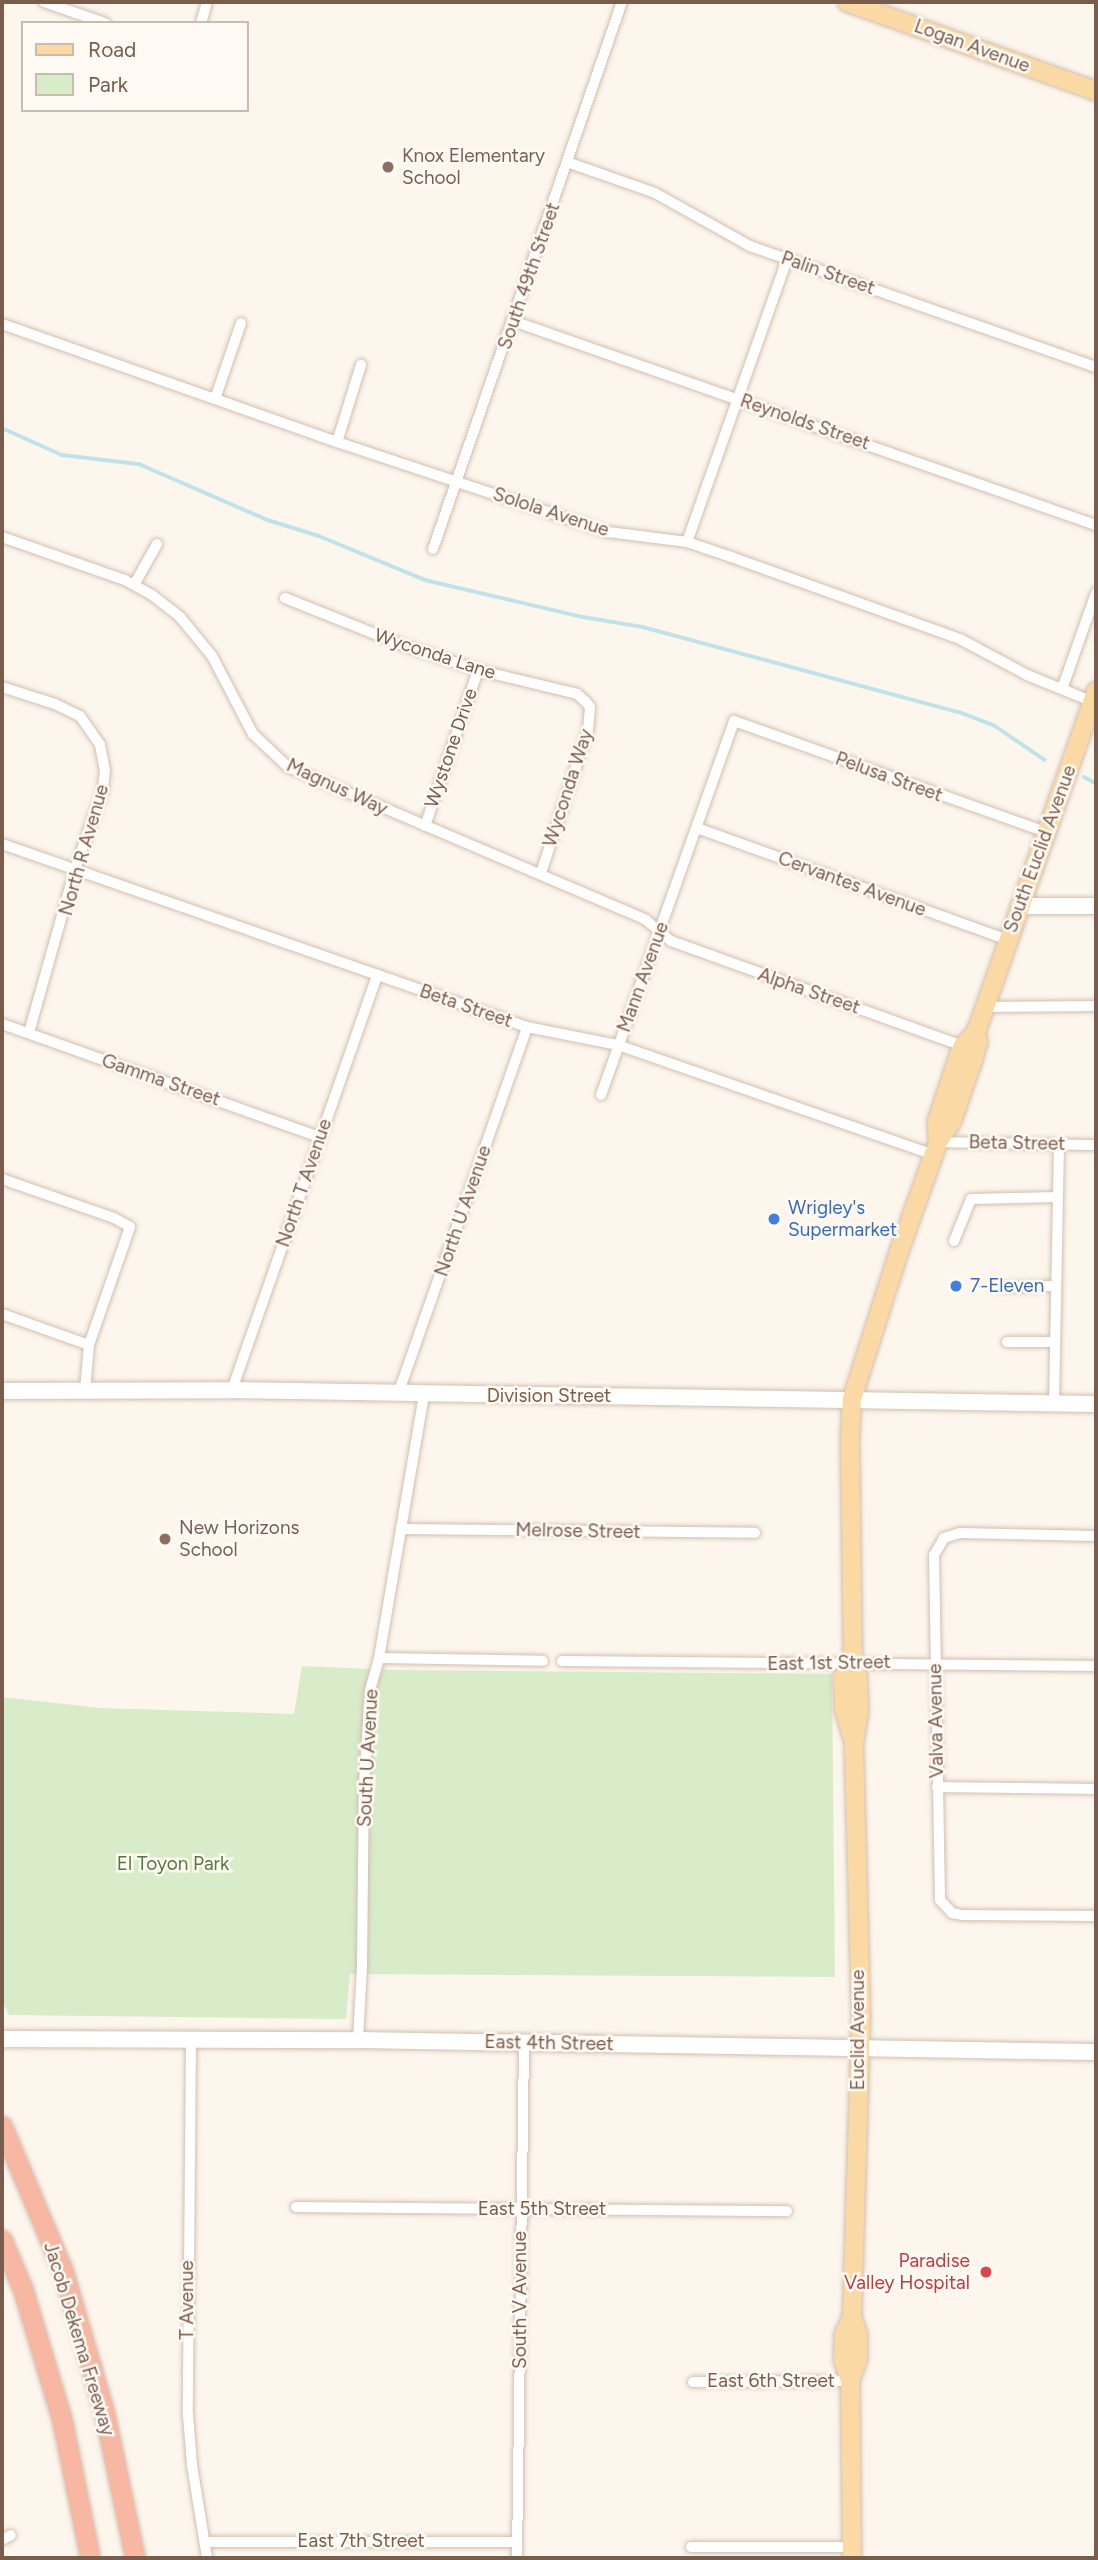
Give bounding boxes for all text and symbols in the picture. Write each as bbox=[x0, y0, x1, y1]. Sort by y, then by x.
street label: Logan Avenue bbox=[911, 15, 1033, 77]
legend bbox=[21, 21, 248, 112]
text: Road bbox=[88, 37, 136, 62]
text: Park bbox=[88, 72, 128, 97]
place label: Knox Elementary School bbox=[402, 145, 545, 189]
marker: Knox Elementary School bbox=[380, 159, 396, 175]
street label: South 49th Street bbox=[493, 199, 565, 353]
street label: Palin Street bbox=[778, 246, 878, 300]
street label: Reynolds Street bbox=[737, 389, 873, 455]
street label: Solola Avenue bbox=[490, 483, 612, 541]
street label: Wyconda Lane bbox=[372, 624, 498, 684]
street label: Wystone Drive bbox=[420, 685, 482, 811]
street label: Wyconda Way bbox=[538, 726, 598, 850]
street label: Pelusa Street bbox=[832, 747, 946, 807]
street label: Magnus Way bbox=[283, 754, 391, 820]
street label: South Euclid Avenue bbox=[999, 762, 1081, 936]
street label: North R Avenue bbox=[54, 782, 114, 918]
street label: Cervantes Avenue bbox=[775, 847, 929, 921]
street label: Mann Avenue bbox=[612, 919, 674, 1035]
street label: Alpha Street bbox=[755, 963, 863, 1019]
street label: Beta Street bbox=[417, 979, 515, 1033]
street label: Gamma Street bbox=[99, 1049, 223, 1111]
street label: North T Avenue bbox=[271, 1116, 337, 1250]
street label: Beta Street bbox=[968, 1131, 1066, 1155]
street label: North U Avenue bbox=[430, 1143, 496, 1279]
place label: Wrigley's Supermarket bbox=[788, 1197, 897, 1241]
marker: Wrigley's Supermarket bbox=[766, 1211, 782, 1227]
place label: 7-Eleven bbox=[970, 1275, 1044, 1297]
marker: 7-Eleven bbox=[948, 1278, 964, 1294]
street label: Division Street bbox=[487, 1385, 611, 1407]
place label: New Horizons School bbox=[179, 1517, 299, 1561]
street label: Melrose Street bbox=[515, 1519, 641, 1543]
marker: New Horizons School bbox=[157, 1531, 173, 1547]
street label: East 1st Street bbox=[767, 1651, 891, 1675]
street label: Valva Avenue bbox=[924, 1664, 948, 1778]
street label: South U Avenue bbox=[353, 1688, 383, 1828]
park label: El Toyon Park bbox=[117, 1853, 229, 1875]
street label: Euclid Avenue bbox=[847, 1970, 869, 2090]
street label: East 4th Street bbox=[484, 2030, 614, 2056]
street label: East 5th Street bbox=[478, 2198, 606, 2220]
street label: South V Avenue bbox=[509, 2231, 531, 2369]
street label: Jacob Dekema Freeway bbox=[39, 2239, 119, 2439]
place label: Paradise Valley Hospital bbox=[844, 2250, 970, 2294]
street label: T Avenue bbox=[176, 2260, 198, 2340]
marker: Paradise Valley Hospital bbox=[976, 2262, 996, 2282]
street label: East 6th Street bbox=[707, 2370, 835, 2392]
street label: East 7th Street bbox=[297, 2530, 425, 2552]

